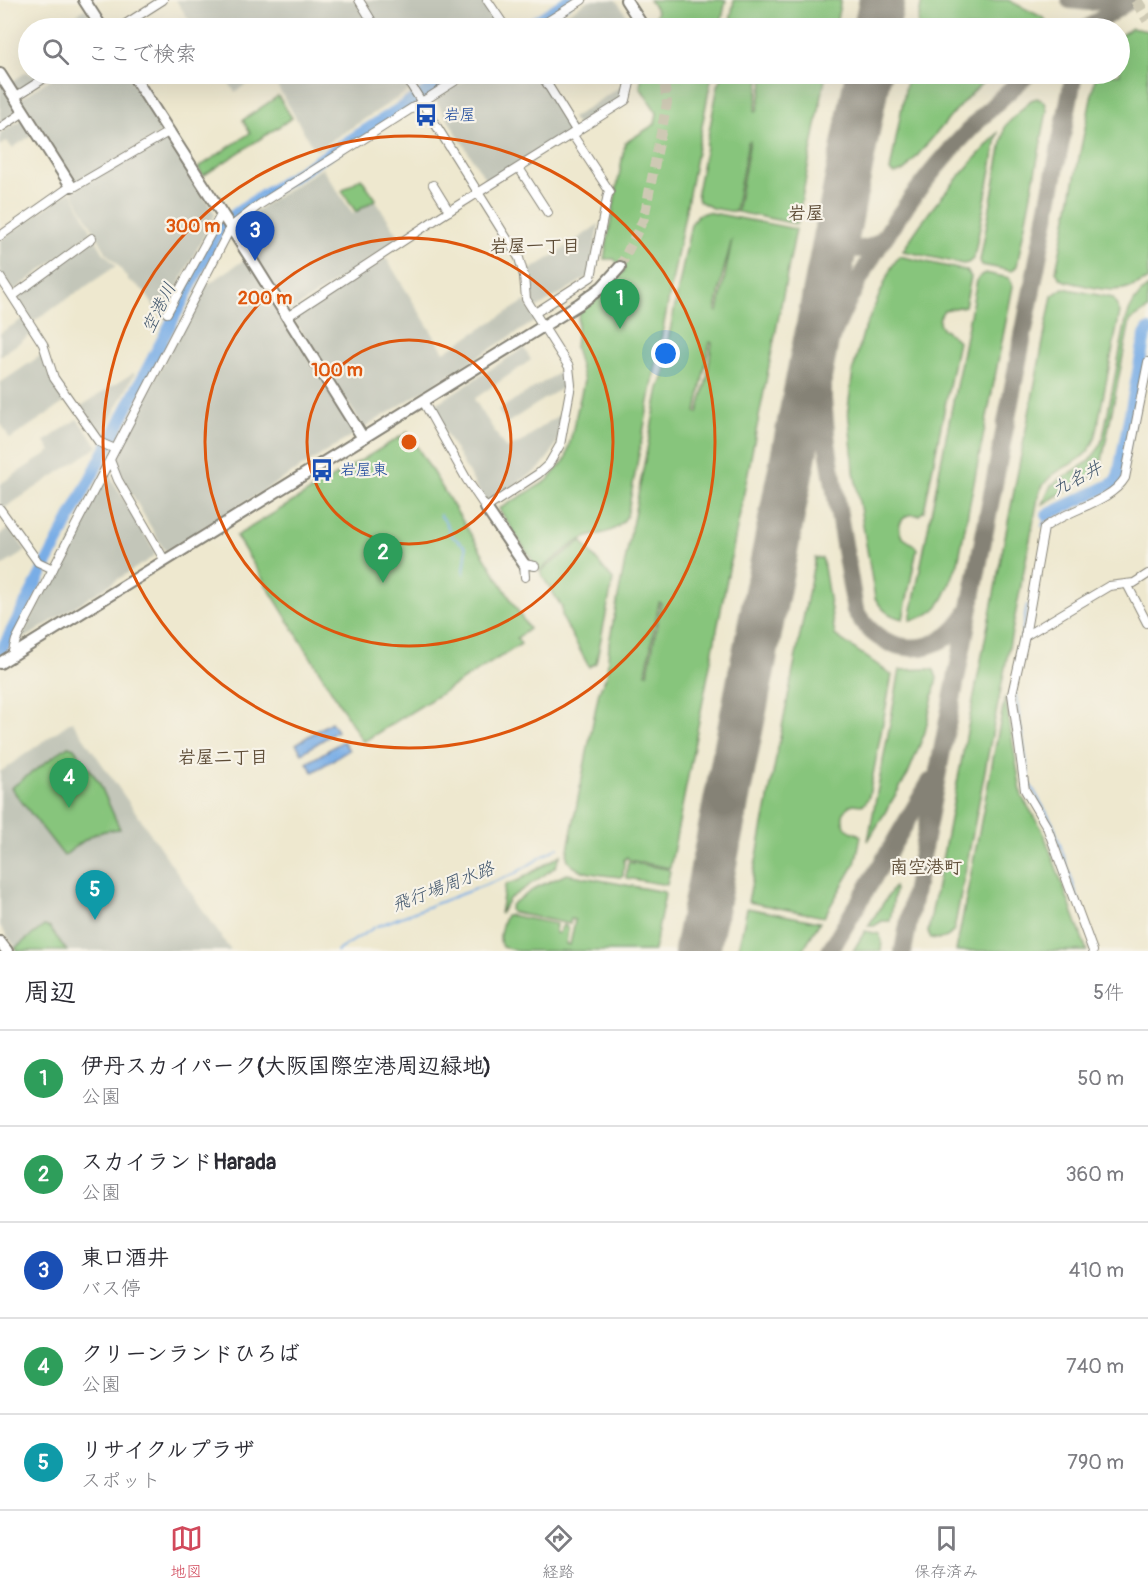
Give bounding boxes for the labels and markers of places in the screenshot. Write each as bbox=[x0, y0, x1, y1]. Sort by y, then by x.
bus stop icon: 岩屋 bbox=[413, 102, 439, 128]
place label: 岩屋 bbox=[444, 105, 476, 125]
pin: 3 bbox=[236, 212, 274, 261]
pin: 1 bbox=[600, 280, 640, 329]
centre of rings bbox=[399, 432, 419, 452]
bus stop icon: 岩屋東 bbox=[309, 457, 335, 483]
place label: 岩屋東 bbox=[340, 460, 388, 480]
pin: 2 bbox=[364, 534, 403, 583]
pin: 4 bbox=[50, 758, 88, 808]
pin: 5 bbox=[76, 870, 115, 920]

